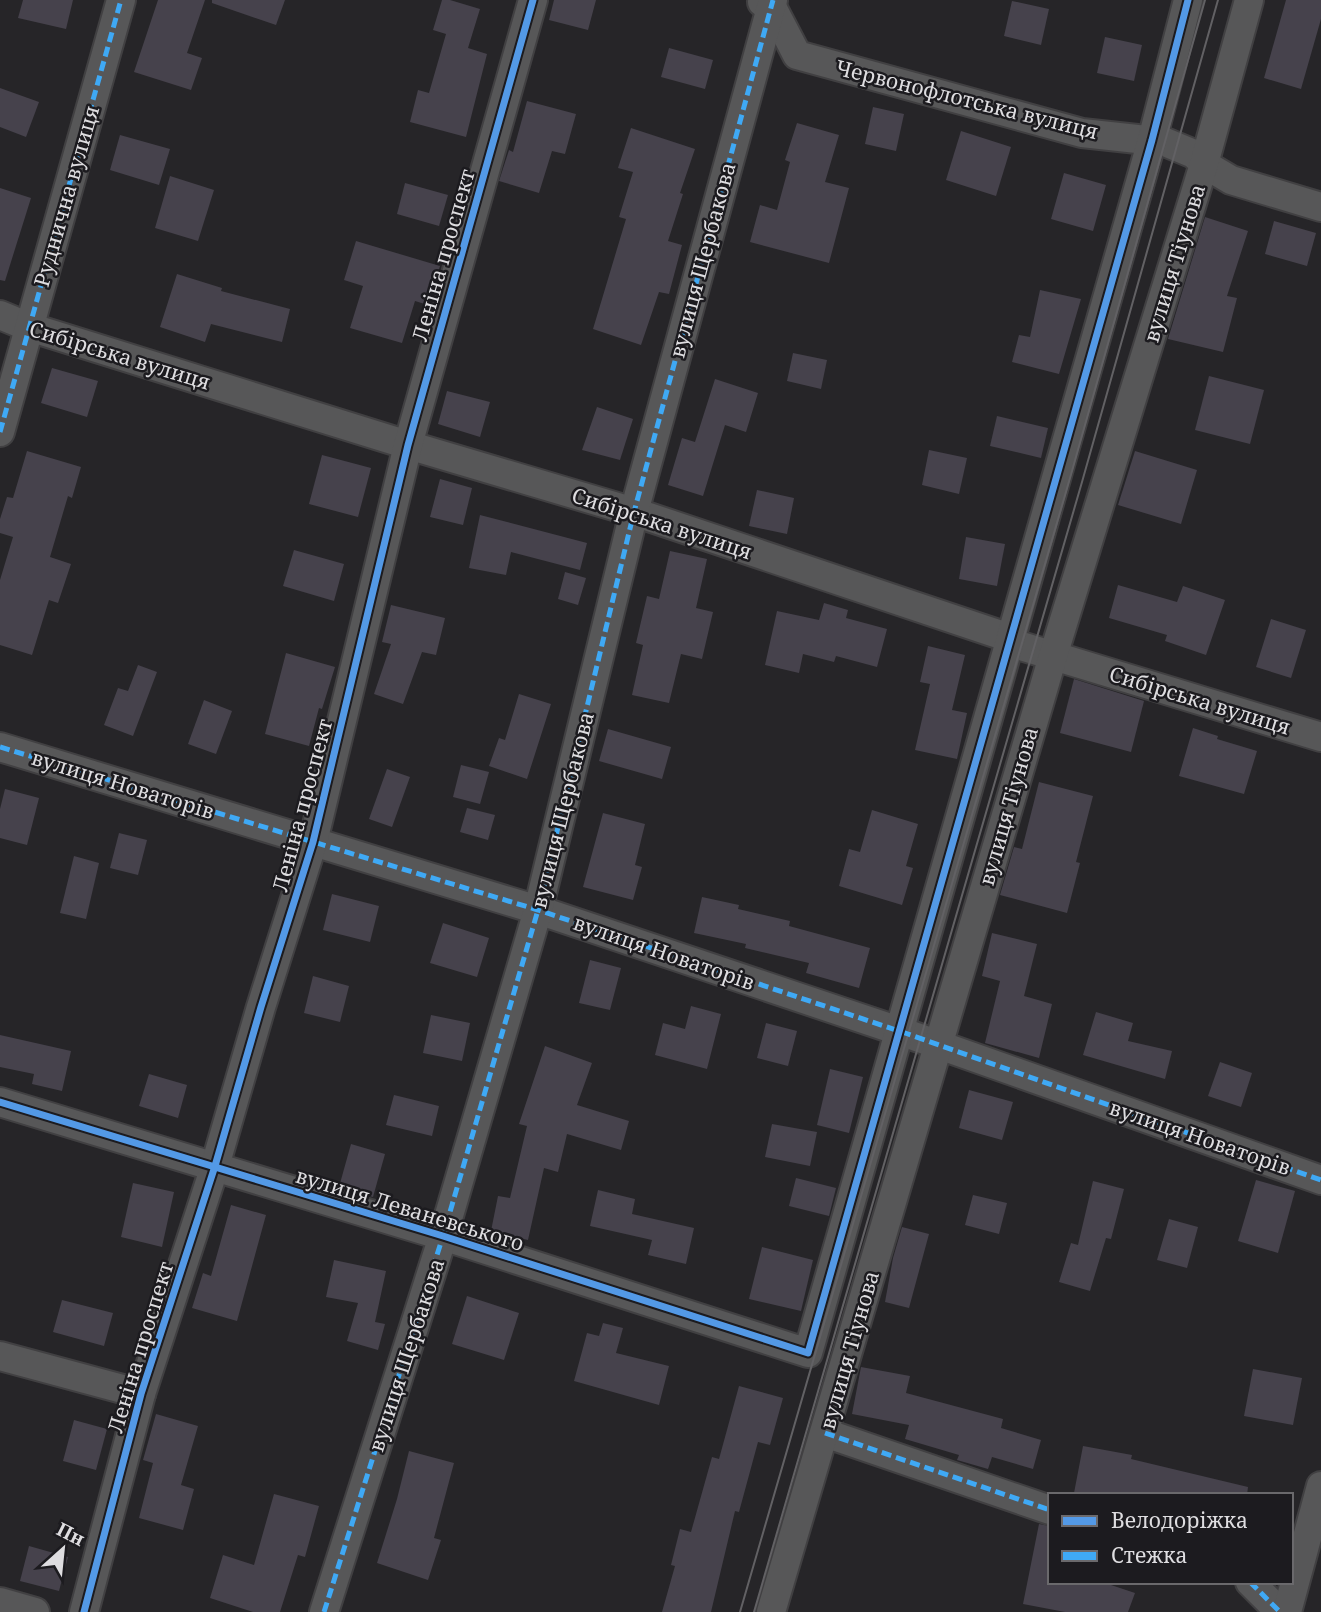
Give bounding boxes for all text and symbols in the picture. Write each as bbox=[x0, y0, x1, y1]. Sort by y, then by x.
street label: Червонофлотська вулиця bbox=[833, 53, 1101, 145]
street label: Руднична вулиця bbox=[27, 102, 105, 290]
street label: вулиця Щербакова bbox=[662, 159, 742, 361]
street label: Леніна проспект bbox=[405, 166, 481, 344]
street label: вулиця Тіунова bbox=[1137, 180, 1211, 346]
street label: Сибірська вулиця bbox=[26, 314, 214, 396]
street label: Сибірська вулиця bbox=[568, 481, 756, 565]
street label: Сибірська вулиця bbox=[1106, 659, 1294, 741]
street label: вулиця Щербакова bbox=[524, 709, 600, 911]
street label: Леніна проспект bbox=[265, 716, 339, 894]
street label: вулиця Тіунова bbox=[972, 723, 1044, 889]
street label: вулиця Новаторів bbox=[28, 743, 218, 825]
street label: вулиця Новаторів bbox=[570, 908, 758, 996]
street label: вулиця Новаторів bbox=[1106, 1093, 1294, 1181]
street label: вулиця Леваневського bbox=[292, 1161, 528, 1257]
street label: вулиця Щербакова bbox=[362, 1255, 450, 1455]
street label: Леніна проспект bbox=[101, 1258, 179, 1436]
street label: вулиця Тіунова bbox=[813, 1267, 885, 1433]
legend bbox=[1048, 1493, 1293, 1584]
text: Велодоріжка bbox=[1111, 1506, 1248, 1534]
north arrow bbox=[28, 1514, 98, 1584]
text: Пн bbox=[52, 1516, 89, 1552]
text: Стежка bbox=[1111, 1541, 1187, 1569]

